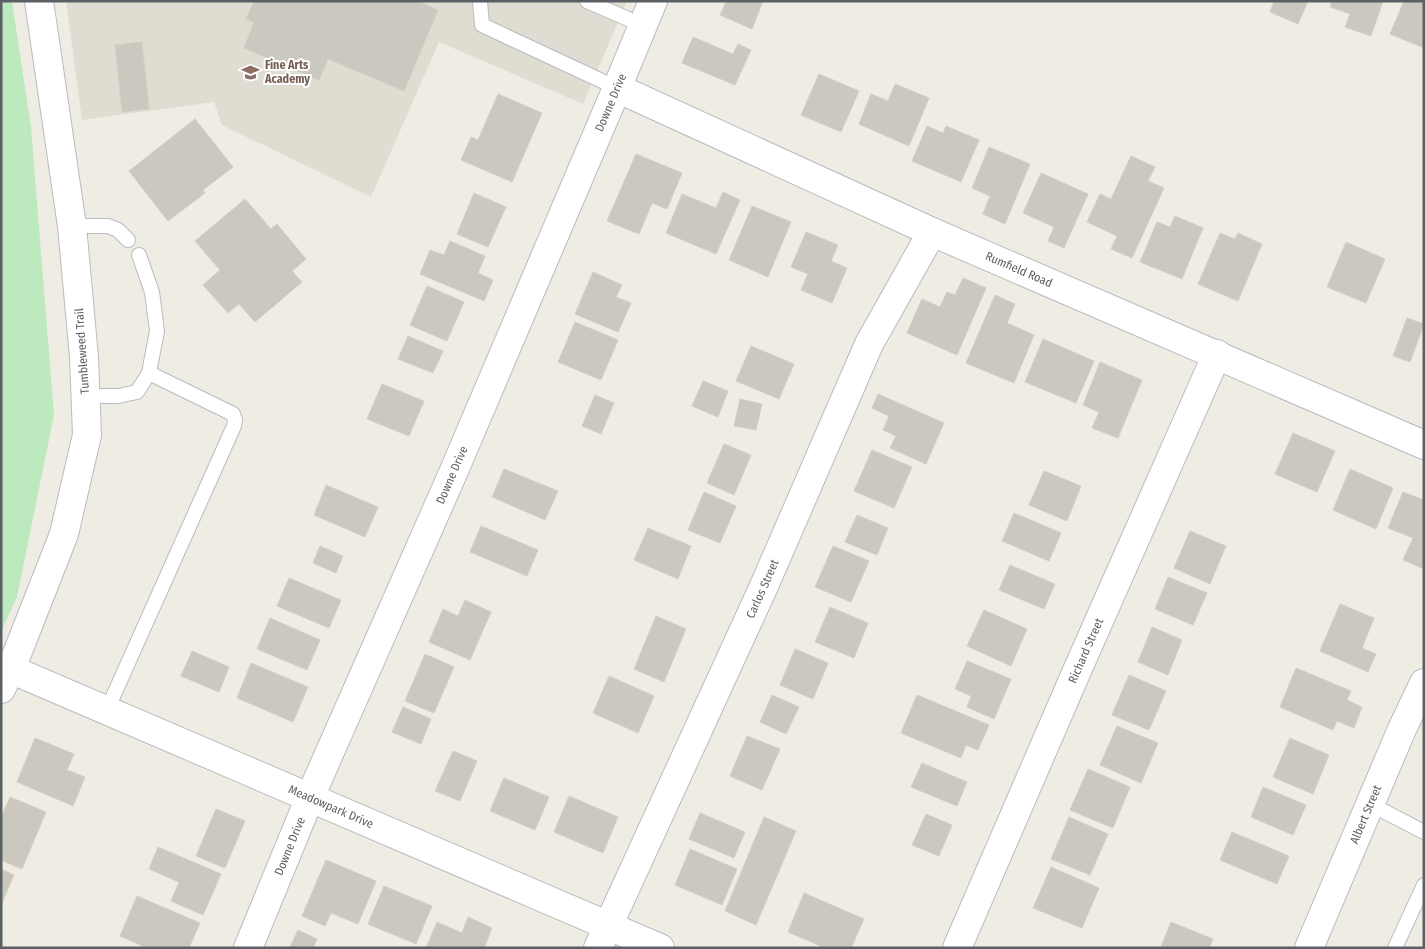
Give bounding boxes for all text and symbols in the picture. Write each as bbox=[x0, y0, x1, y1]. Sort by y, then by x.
place label: Fine Arts Academy bbox=[264, 58, 310, 86]
school or university icon: Fine Arts Academy bbox=[241, 62, 261, 82]
street label: Downe Drive bbox=[592, 71, 629, 134]
street label: Rumfield Road bbox=[983, 249, 1054, 290]
street label: Tumbleweed Trail bbox=[72, 308, 92, 394]
street label: Downe Drive bbox=[433, 444, 471, 506]
street label: Carlos Street bbox=[743, 557, 782, 621]
street label: Richard Street bbox=[1065, 616, 1106, 685]
street label: Meadowpark Drive bbox=[286, 782, 376, 831]
street label: Albert Street bbox=[1347, 783, 1384, 846]
street label: Downe Drive bbox=[272, 815, 308, 877]

